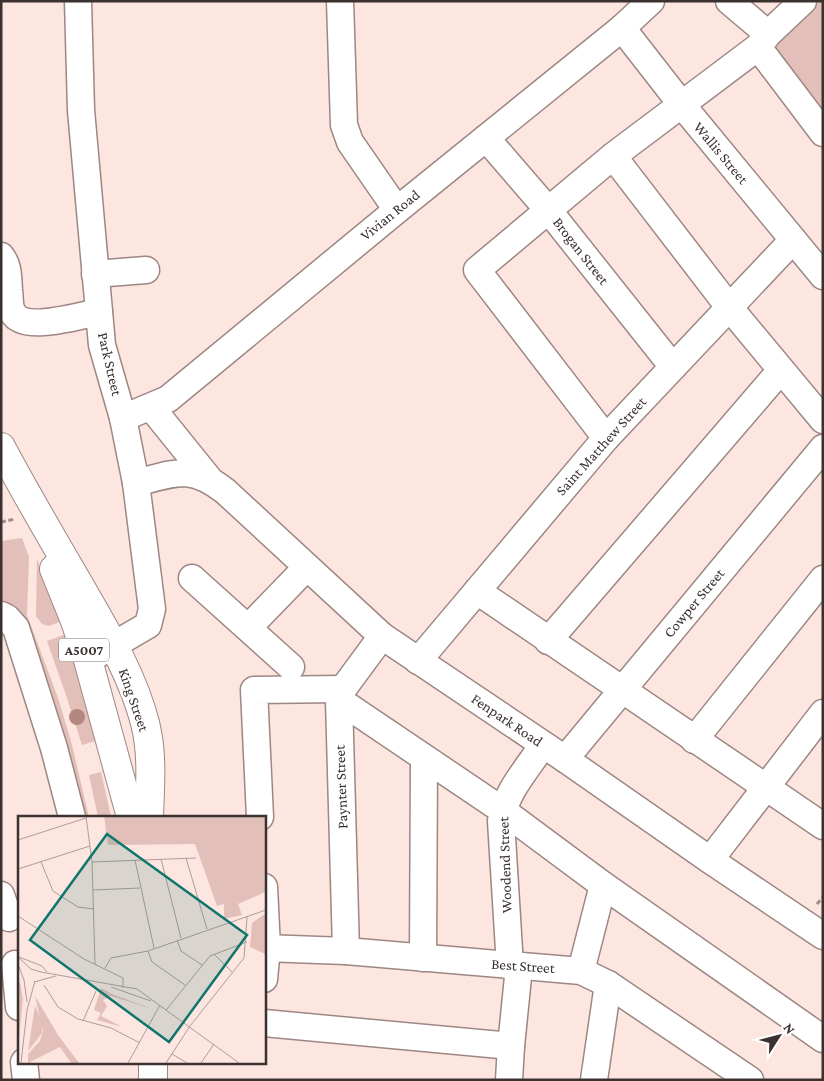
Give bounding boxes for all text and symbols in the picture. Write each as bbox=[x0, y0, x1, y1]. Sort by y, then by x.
street label: Wallis Street bbox=[691, 119, 752, 188]
street label: Vivian Road bbox=[357, 186, 423, 244]
street label: Brogan Street bbox=[549, 214, 613, 289]
street label: Park Street bbox=[95, 331, 125, 398]
street label: Saint Matthew Street bbox=[553, 393, 650, 498]
street label: Cowper Street bbox=[661, 565, 729, 641]
road number: A5007 bbox=[59, 638, 109, 662]
street label: King Street bbox=[115, 666, 153, 735]
street label: Fenpark Road bbox=[468, 690, 546, 750]
street label: Paynter Street bbox=[332, 744, 351, 829]
inset map bbox=[18, 816, 265, 1064]
street label: Woodend Street bbox=[495, 816, 515, 913]
street label: Best Street bbox=[491, 956, 556, 976]
north arrow bbox=[754, 1011, 804, 1061]
text: N bbox=[780, 1020, 799, 1037]

